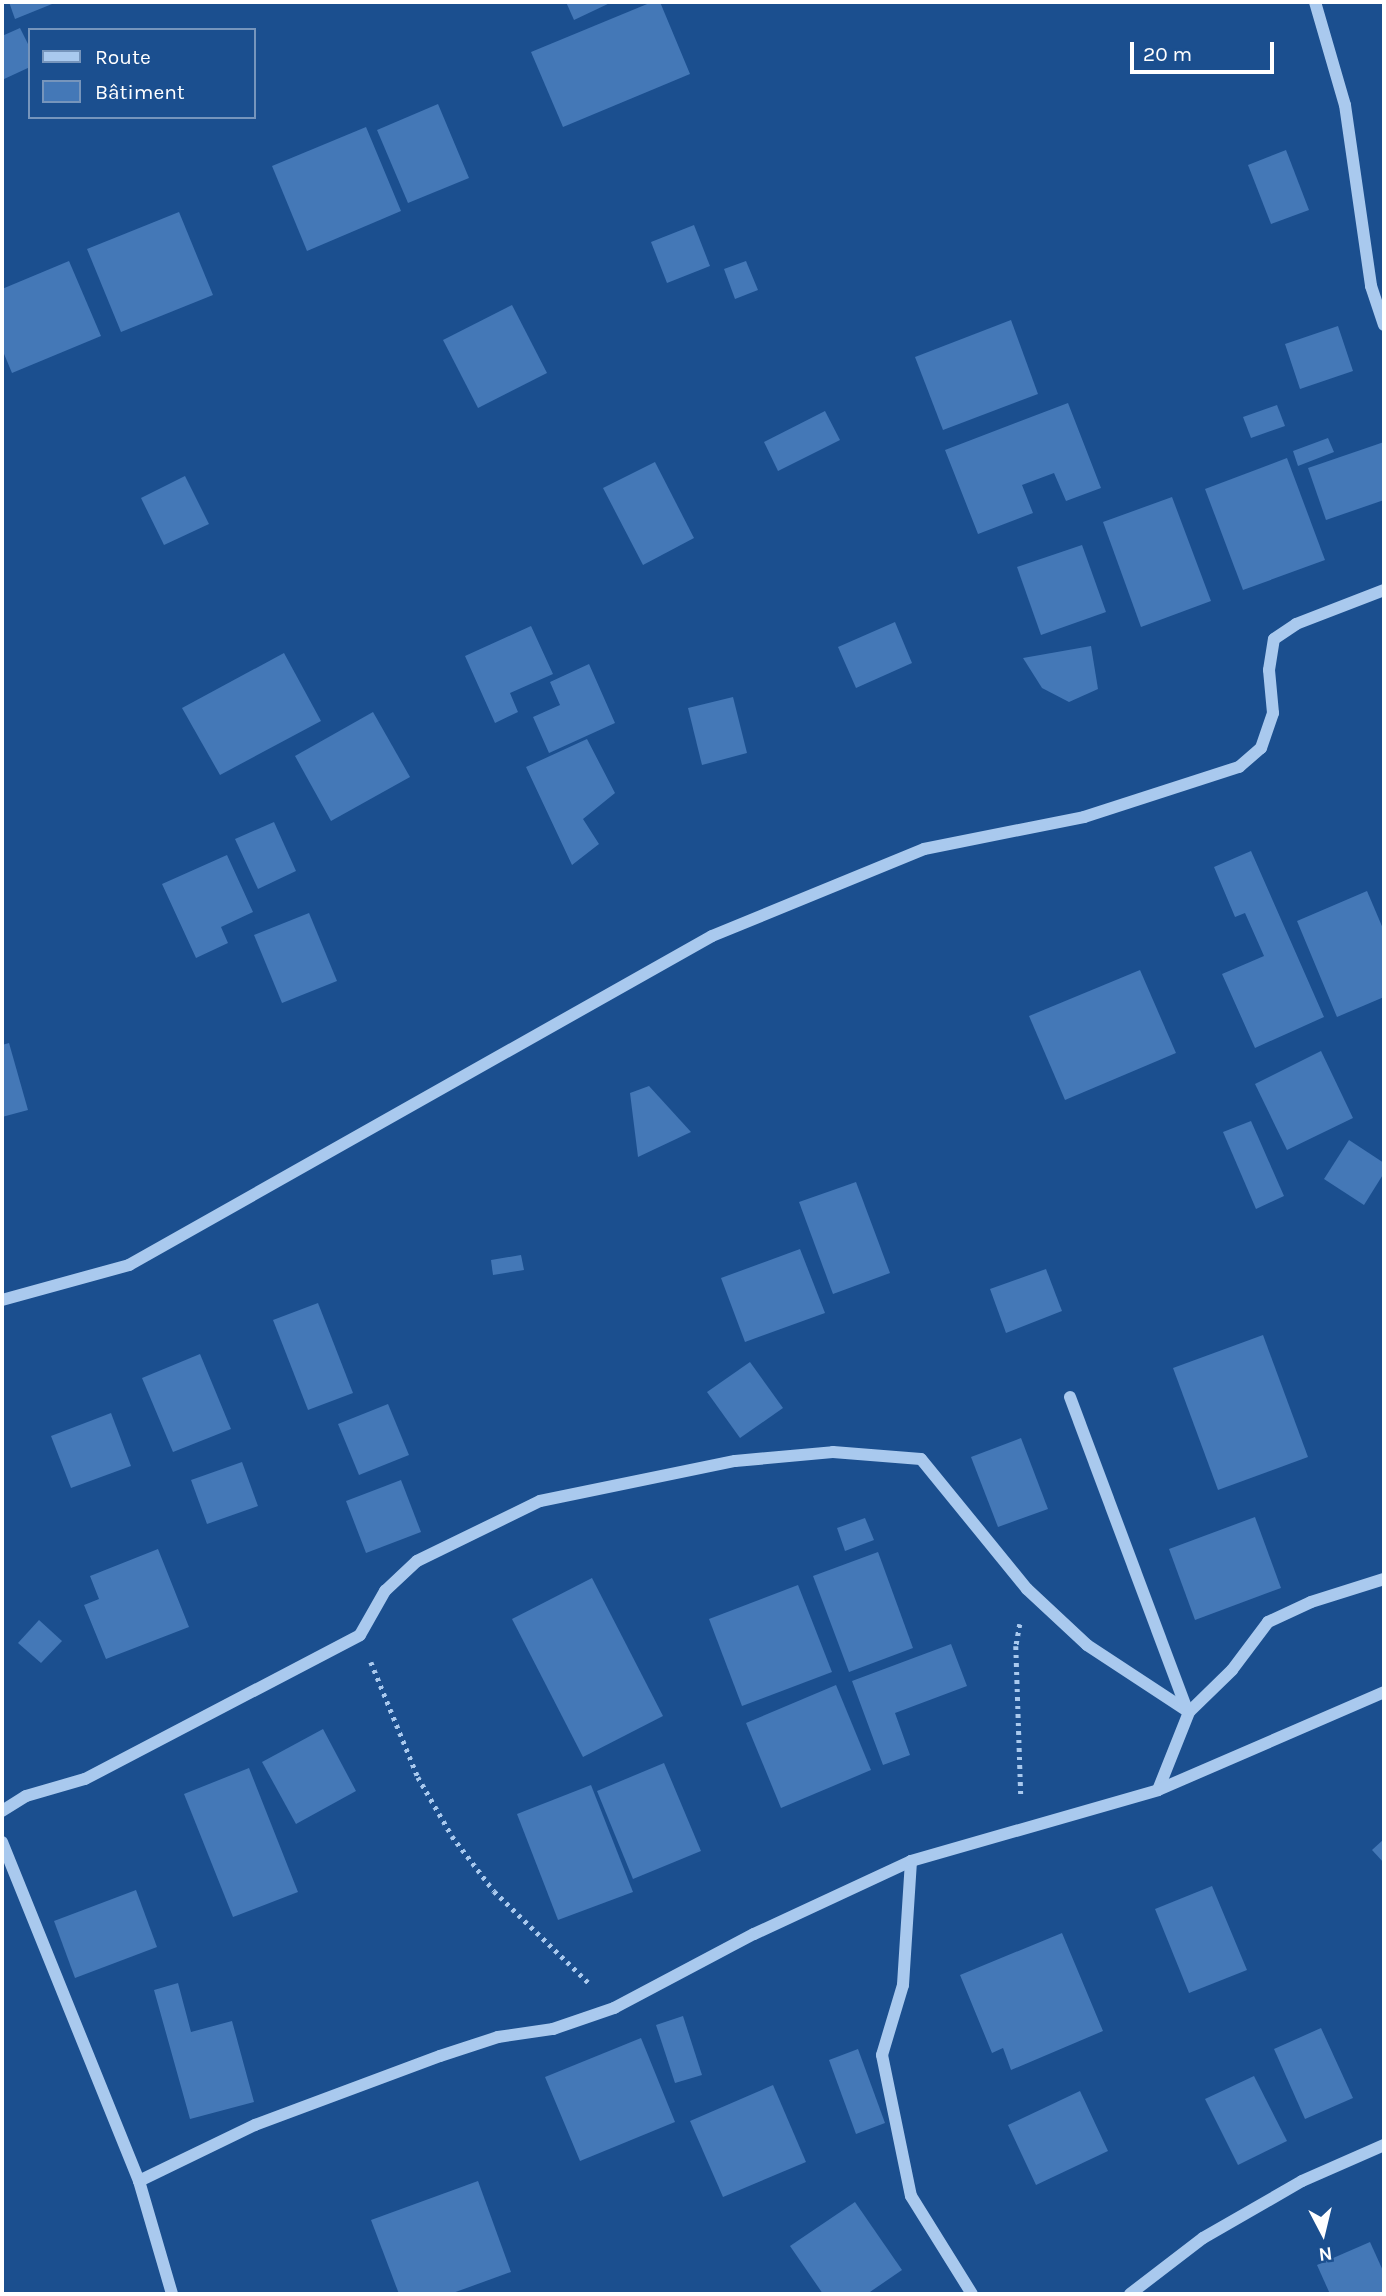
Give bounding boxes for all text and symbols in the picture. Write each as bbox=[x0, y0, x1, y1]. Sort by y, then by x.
legend bbox=[28, 28, 256, 119]
scale bar bbox=[1134, 28, 1278, 72]
text: 20 m bbox=[1143, 42, 1192, 66]
text: Route bbox=[95, 45, 151, 69]
text: Bâtiment bbox=[95, 80, 185, 104]
north arrow bbox=[1288, 2198, 1358, 2268]
text: N bbox=[1317, 2242, 1334, 2266]

